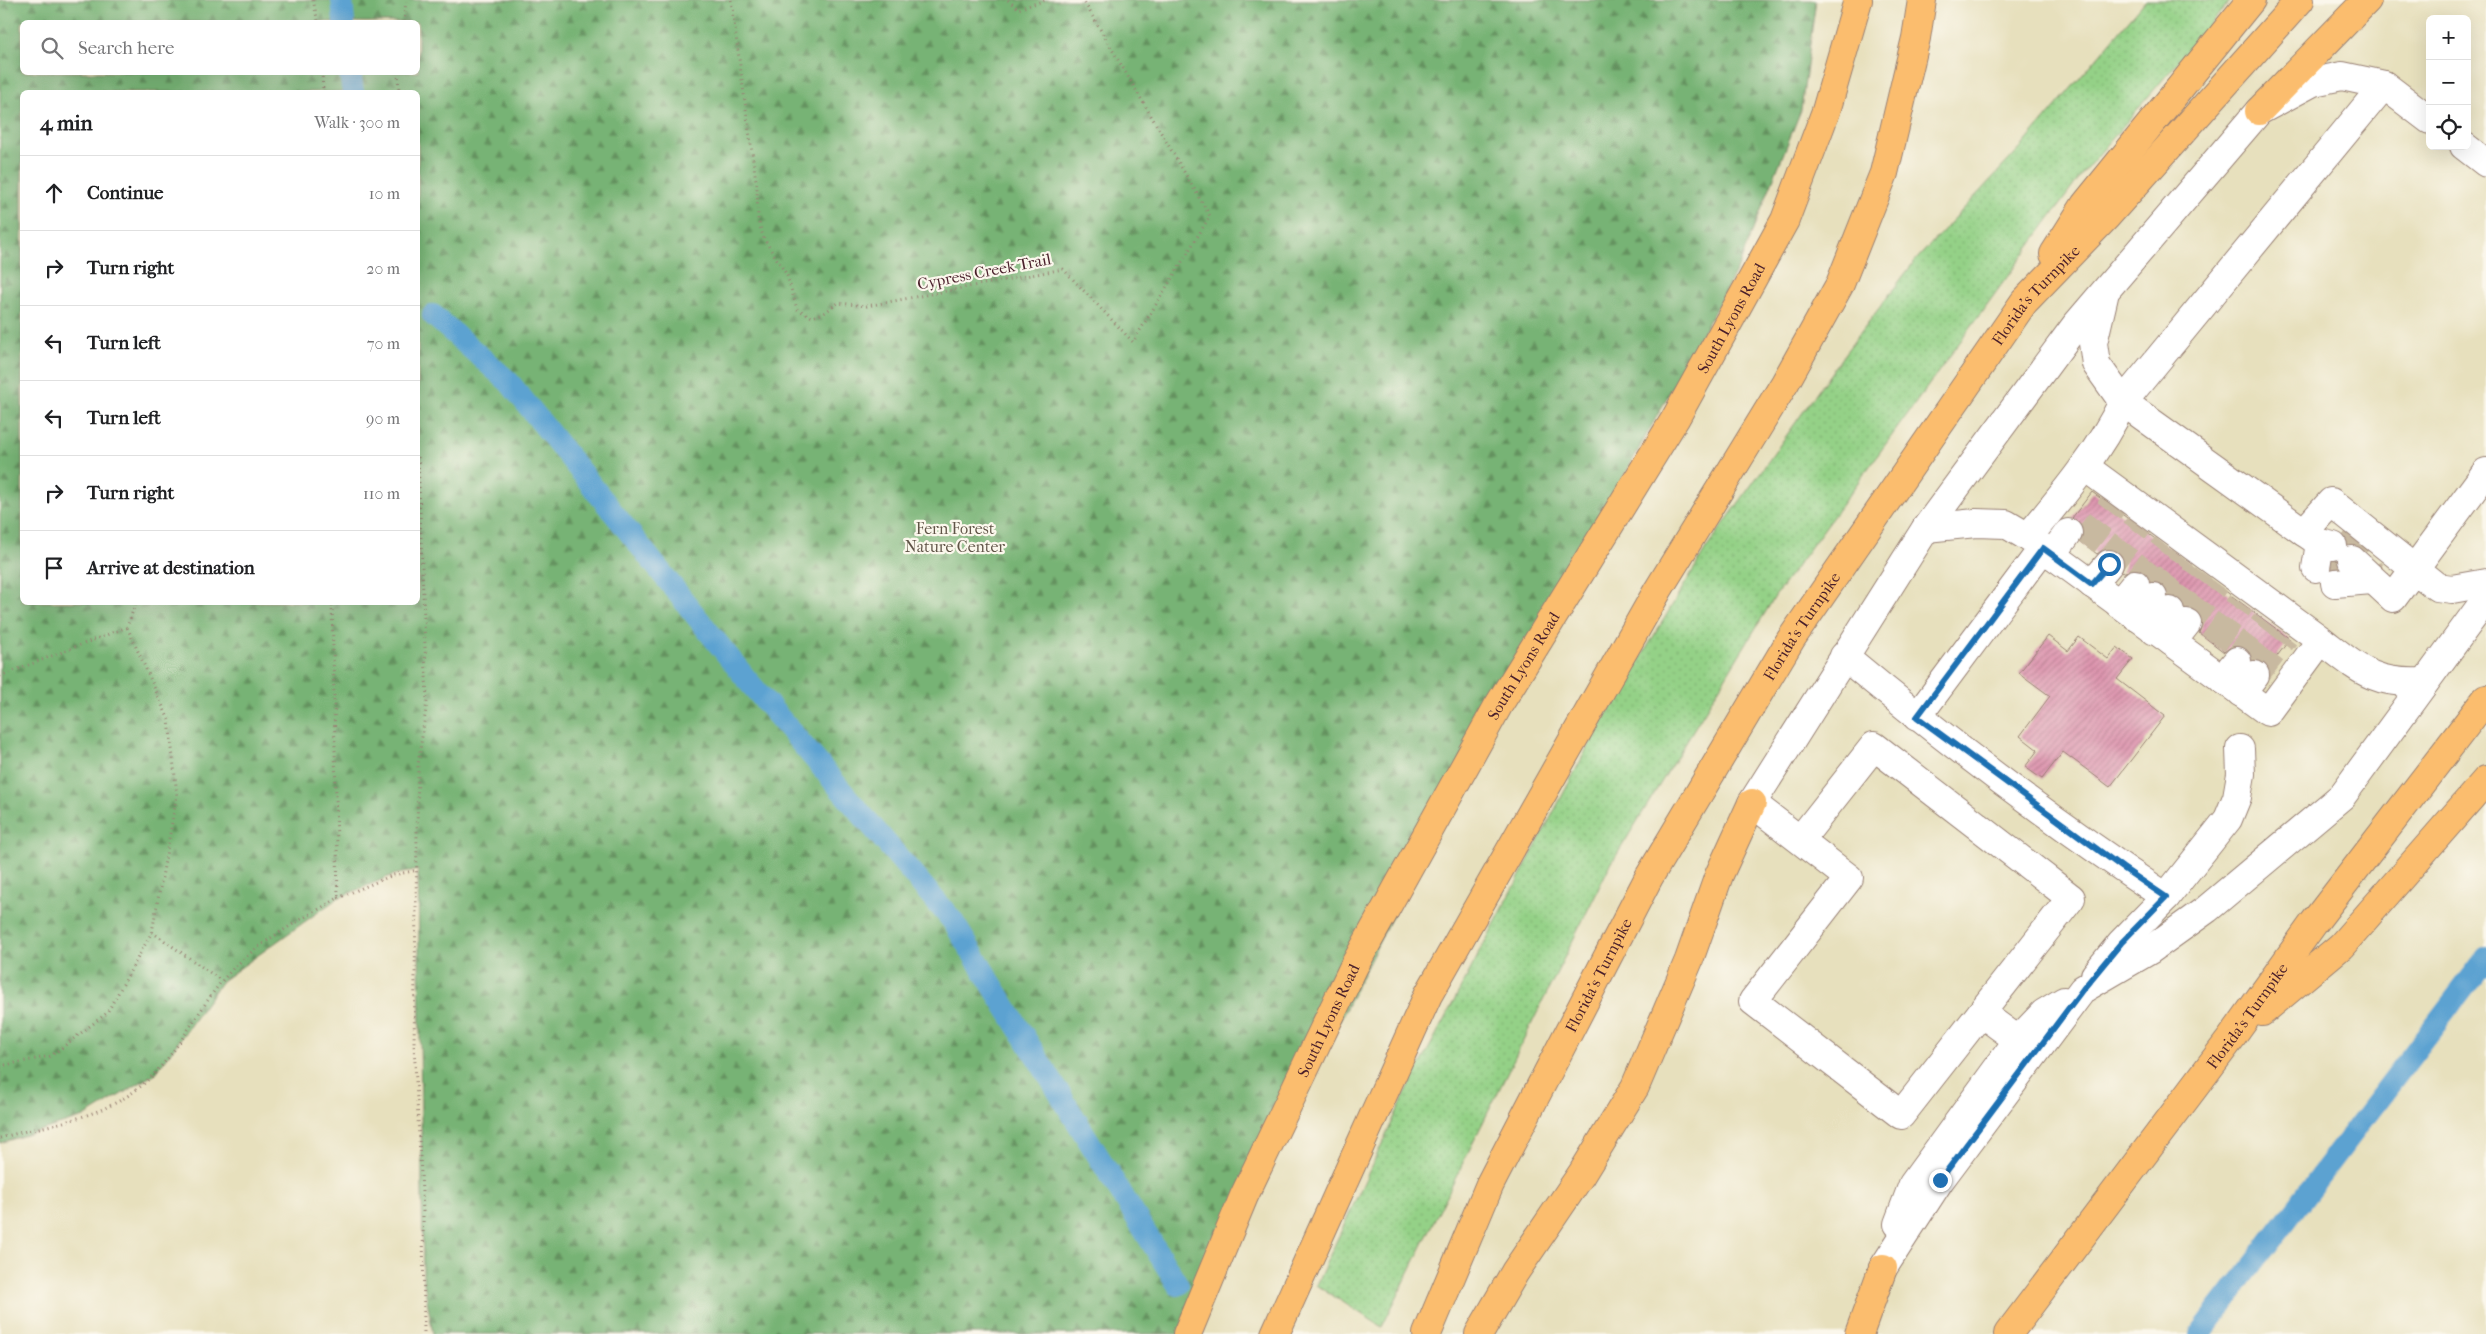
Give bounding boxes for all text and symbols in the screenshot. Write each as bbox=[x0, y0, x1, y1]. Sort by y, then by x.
map controls bbox=[2426, 15, 2471, 150]
button: + bbox=[2426, 15, 2471, 60]
search box bbox=[20, 20, 420, 75]
icon: search bbox=[38, 34, 66, 62]
text: Search here bbox=[78, 37, 174, 59]
button: − bbox=[2426, 60, 2471, 105]
button: locate bbox=[2426, 105, 2471, 150]
text: 4 min bbox=[40, 111, 93, 135]
text: Walk · 300 m bbox=[314, 113, 400, 132]
icon: ahead bbox=[40, 179, 68, 207]
text: Continue bbox=[87, 182, 163, 204]
text: 10 m bbox=[369, 184, 400, 203]
street label: Florida's Turnpike bbox=[1988, 241, 2084, 349]
street label: Cypress Creek Trail bbox=[916, 249, 1053, 294]
icon: right bbox=[40, 254, 68, 282]
text: Turn right bbox=[87, 257, 174, 279]
text: 20 m bbox=[366, 259, 400, 278]
street label: South Lyons Road bbox=[1693, 260, 1769, 377]
icon: left bbox=[40, 329, 68, 357]
text: Turn left bbox=[87, 332, 161, 354]
text: 70 m bbox=[367, 334, 400, 353]
icon: left bbox=[40, 404, 68, 432]
text: Turn left bbox=[87, 407, 161, 429]
text: 90 m bbox=[366, 409, 400, 428]
icon: right bbox=[40, 479, 68, 507]
text: Turn right bbox=[87, 482, 174, 504]
text: 110 m bbox=[363, 484, 400, 503]
park label: Fern Forest Nature Center bbox=[905, 519, 1005, 556]
route start bbox=[2098, 553, 2121, 576]
icon: arrive bbox=[40, 554, 68, 582]
text: Arrive at destination bbox=[87, 557, 255, 579]
street label: Florida's Turnpike bbox=[1759, 568, 1844, 684]
street label: South Lyons Road bbox=[1483, 608, 1564, 723]
street label: Florida's Turnpike bbox=[1561, 915, 1636, 1036]
street label: Florida's Turnpike bbox=[2203, 959, 2292, 1073]
street label: South Lyons Road bbox=[1293, 961, 1364, 1080]
route end bbox=[1929, 1169, 1952, 1192]

